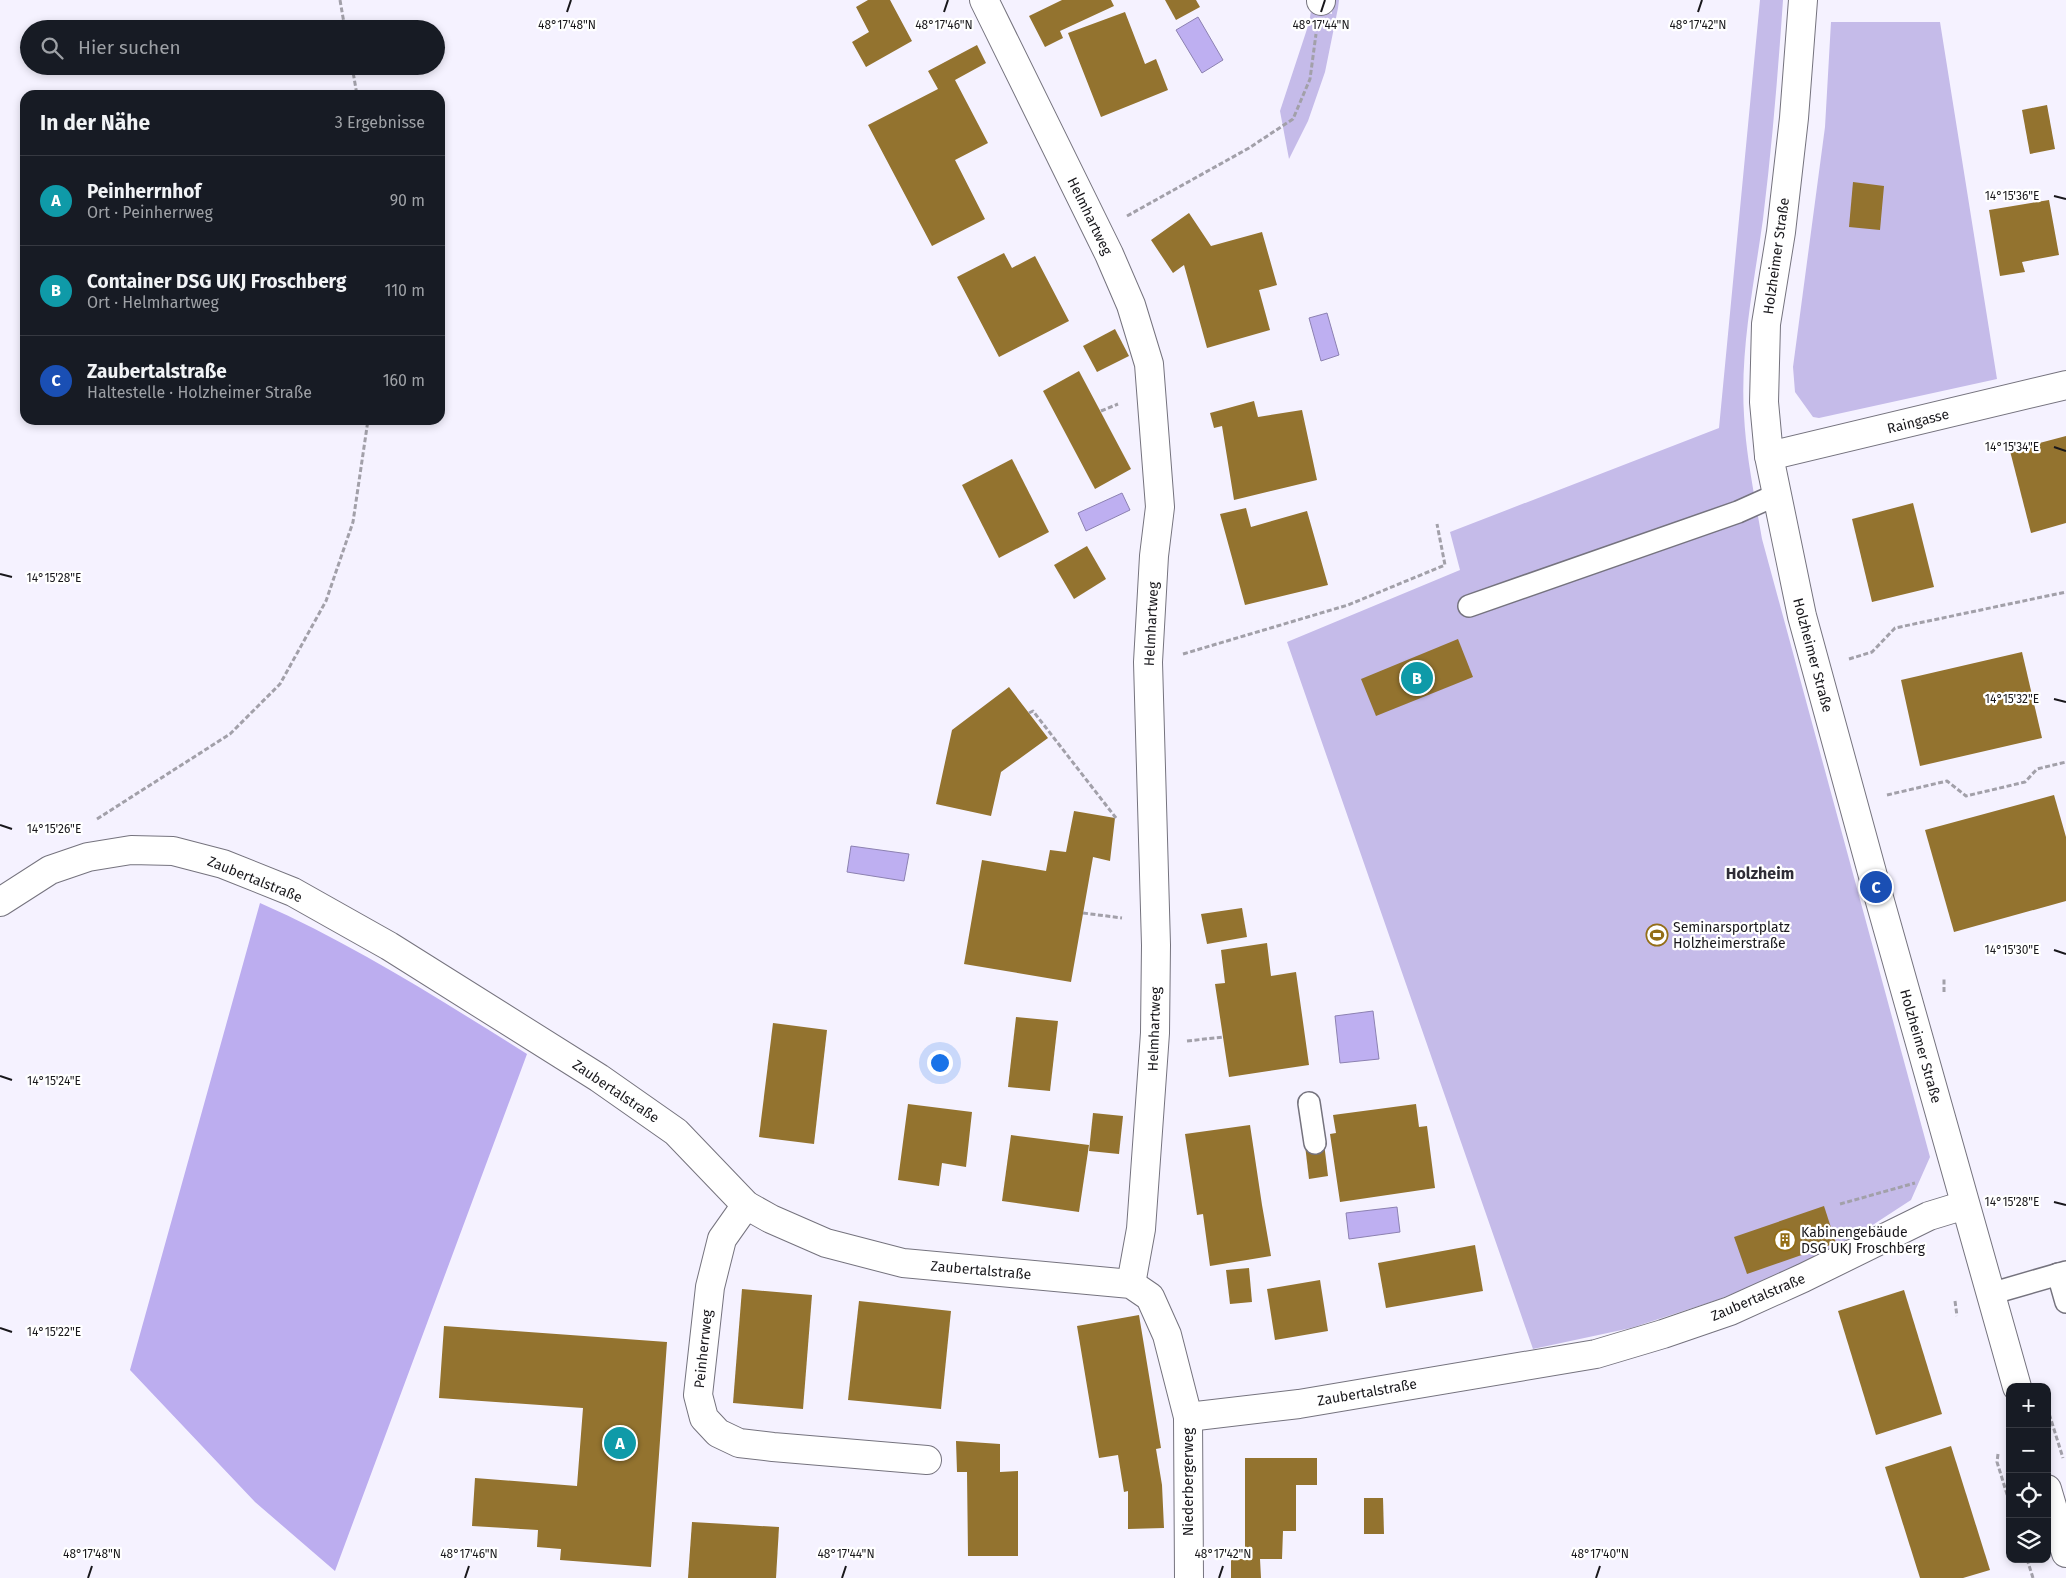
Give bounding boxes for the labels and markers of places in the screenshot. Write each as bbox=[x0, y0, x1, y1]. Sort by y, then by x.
pin: B bbox=[1401, 659, 1433, 697]
pin: C bbox=[1860, 868, 1892, 906]
place label: Seminarsportplatz Holzheimerstraße bbox=[1673, 919, 1790, 952]
sports icon: Seminarsportplatz Holzheimerstraße bbox=[1645, 923, 1669, 947]
place label: Kabinengebäude DSG UKJ Froschberg bbox=[1801, 1224, 1926, 1257]
building icon: Kabinengebäude DSG UKJ Froschberg bbox=[1773, 1228, 1797, 1252]
pin: A bbox=[604, 1424, 636, 1462]

